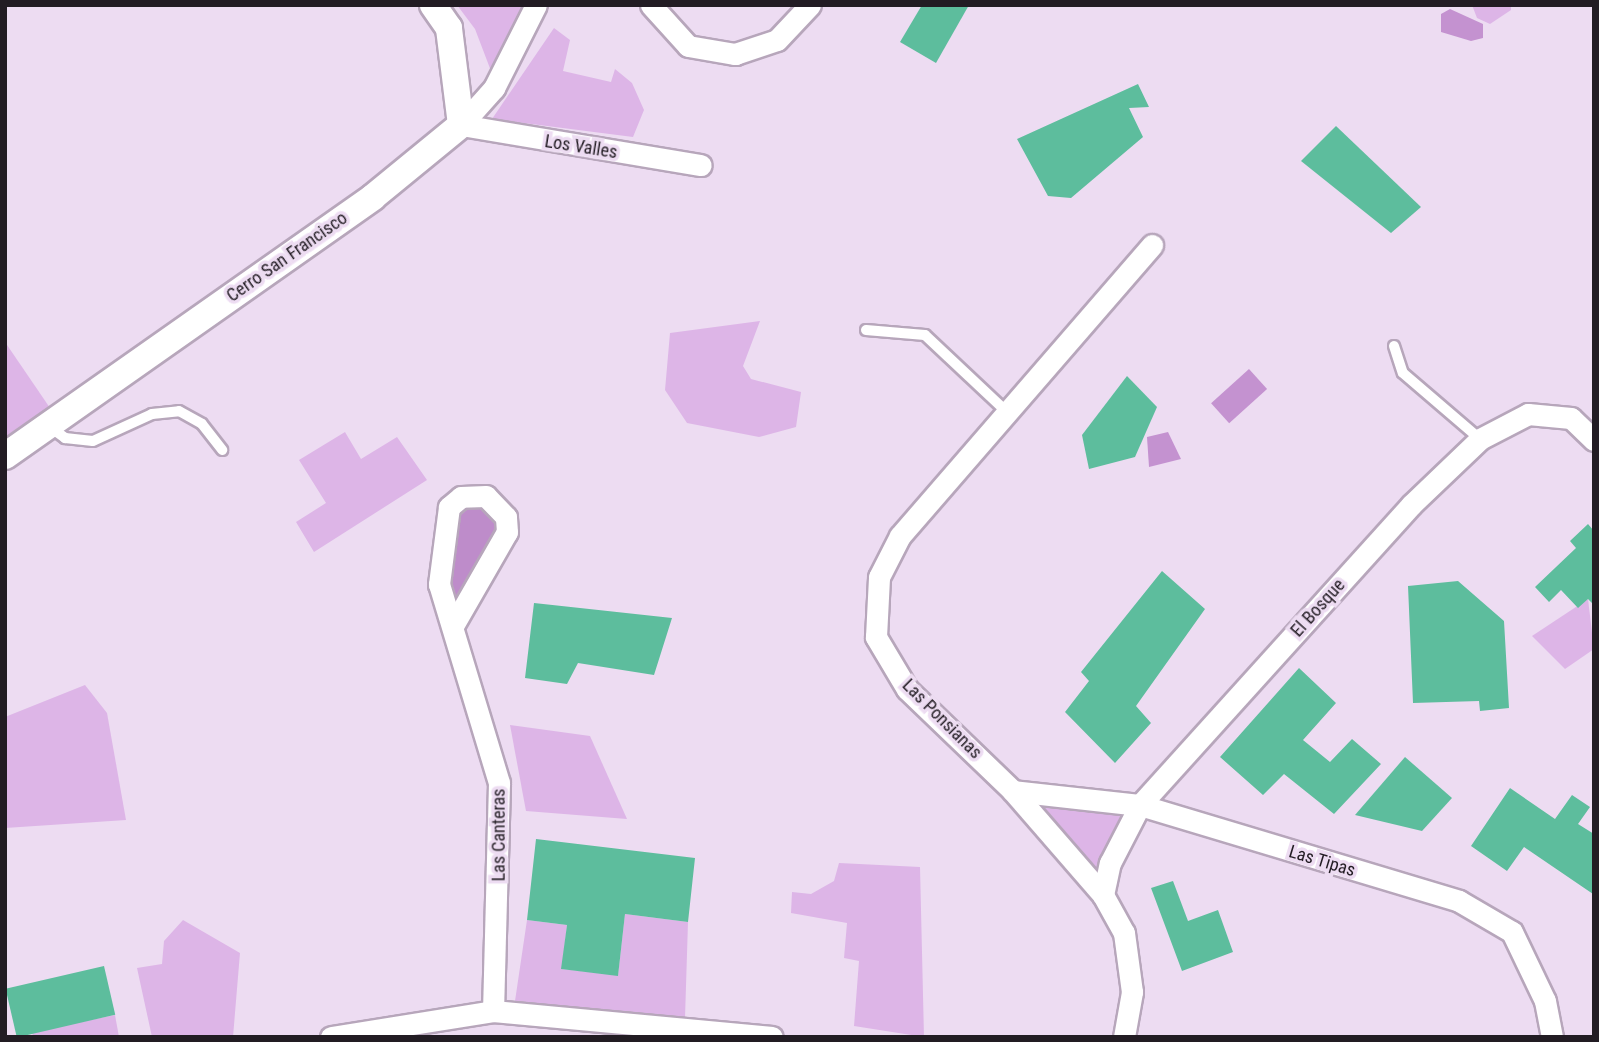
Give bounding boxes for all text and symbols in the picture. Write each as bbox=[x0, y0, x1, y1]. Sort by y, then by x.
street label: Los Valles bbox=[543, 131, 619, 163]
street label: Cerro San Francisco bbox=[223, 207, 351, 307]
street label: El Bosque bbox=[1286, 575, 1350, 641]
street label: Las Ponsianas bbox=[898, 675, 986, 763]
street label: Las Canteras bbox=[488, 789, 510, 881]
street label: Las Tipas bbox=[1286, 841, 1358, 881]

